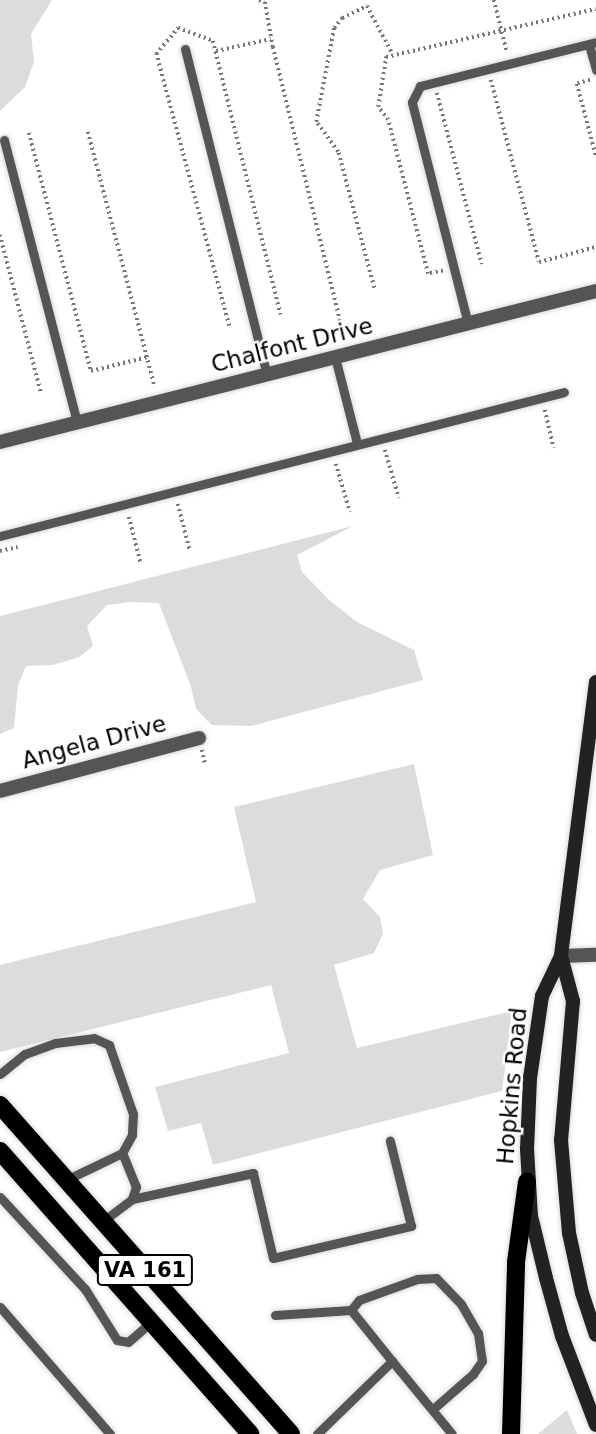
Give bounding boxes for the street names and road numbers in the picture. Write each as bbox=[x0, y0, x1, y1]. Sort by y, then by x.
street label: Chalfont Drive bbox=[208, 312, 376, 378]
street label: Angela Drive bbox=[19, 709, 169, 775]
street label: Hopkins Road bbox=[491, 1006, 533, 1166]
road number: VA 161 bbox=[96, 1252, 194, 1288]

